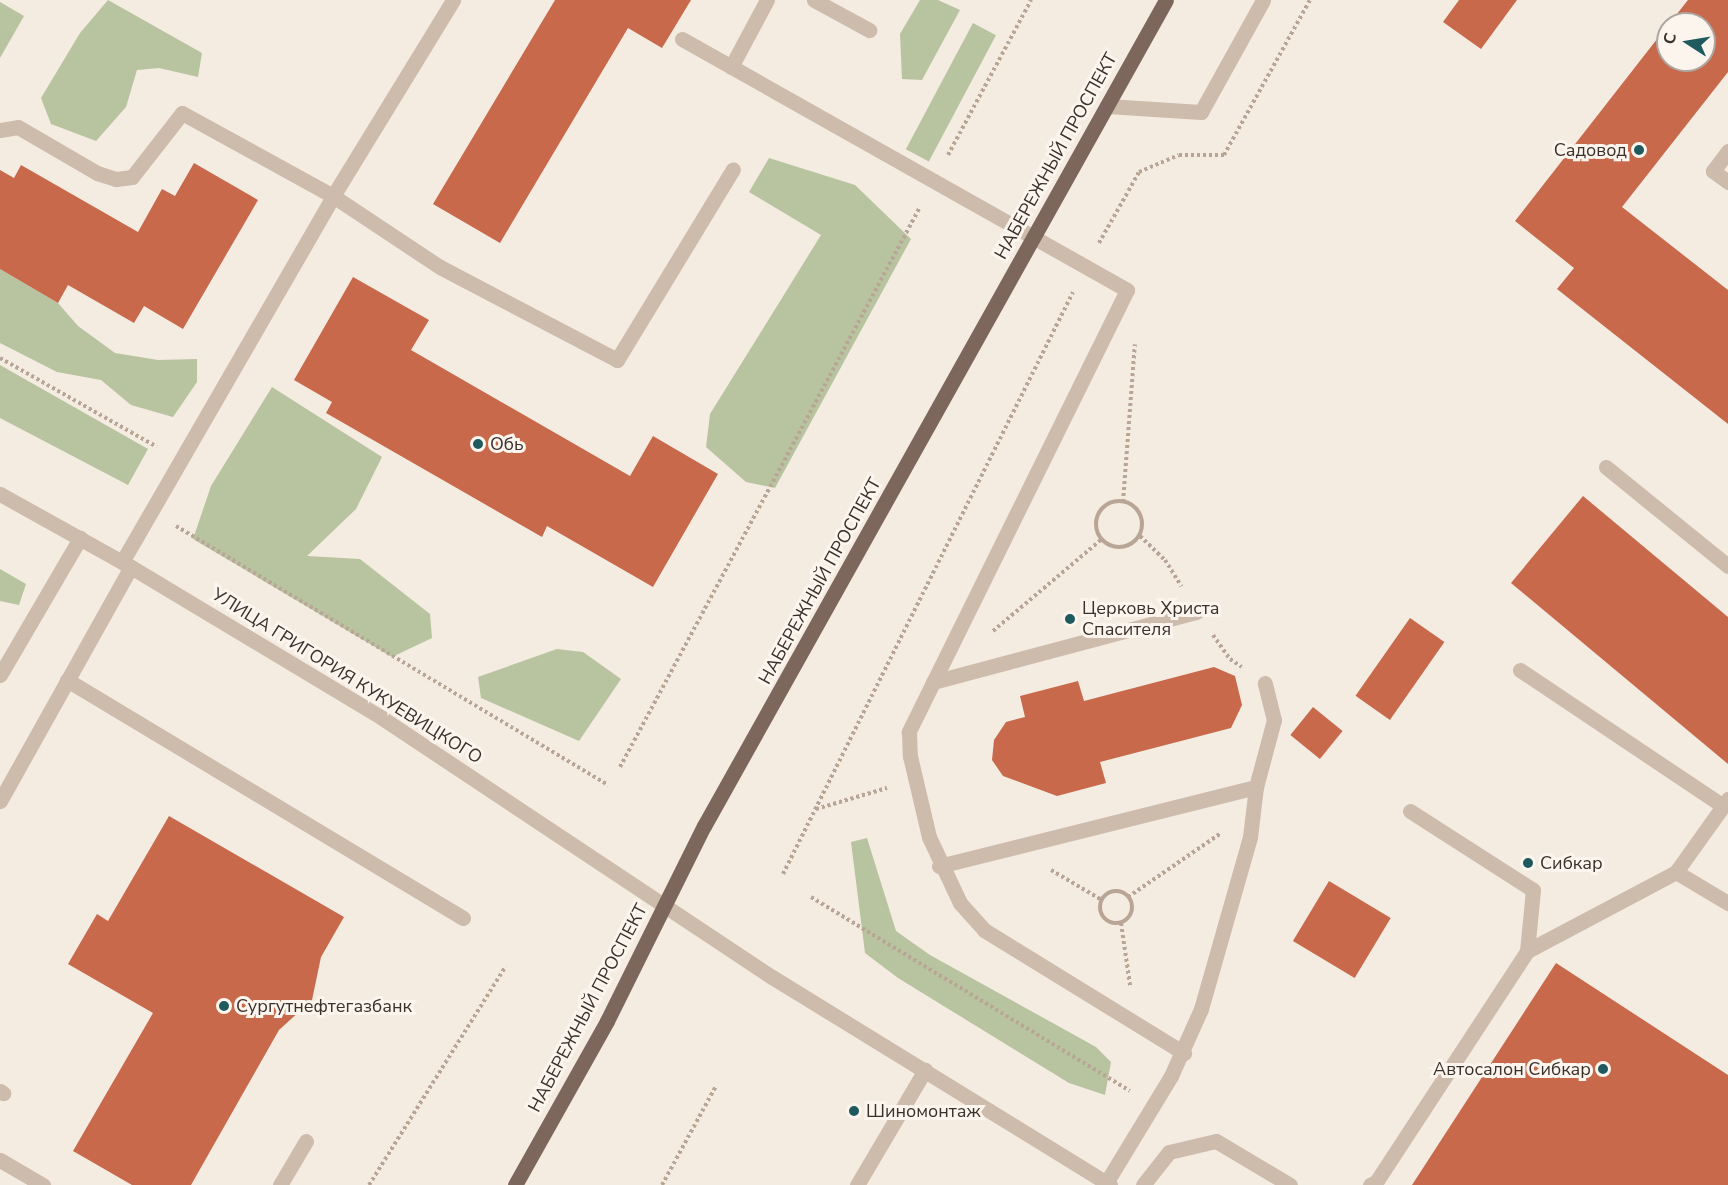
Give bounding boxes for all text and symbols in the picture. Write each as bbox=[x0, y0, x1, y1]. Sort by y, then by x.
north arrow bbox=[1656, 12, 1716, 72]
text: С bbox=[1658, 31, 1682, 46]
street label: НАБЕРЕЖНЫЙ ПРОСПЕКТ bbox=[990, 49, 1122, 263]
place label: Садовод bbox=[1554, 139, 1627, 161]
marker: Садовод bbox=[1632, 143, 1646, 157]
place label: Обь bbox=[490, 433, 524, 455]
marker: Обь bbox=[471, 437, 485, 451]
street label: НАБЕРЕЖНЫЙ ПРОСПЕКТ bbox=[754, 474, 886, 688]
street label: УЛИЦА ГРИГОРИЯ КУКУЕВИЦКОГО bbox=[208, 584, 486, 768]
place label: Церковь Христа Спасителя bbox=[1082, 598, 1220, 640]
marker: Церковь Христа Спасителя bbox=[1063, 612, 1077, 626]
place label: Сибкар bbox=[1540, 852, 1603, 874]
marker: Сибкар bbox=[1521, 856, 1535, 870]
street label: НАБЕРЕЖНЫЙ ПРОСПЕКТ bbox=[524, 900, 652, 1116]
place label: Сургутнефтегазбанк bbox=[236, 995, 412, 1017]
marker: Сургутнефтегазбанк bbox=[217, 999, 231, 1013]
place label: Автосалон Сибкар bbox=[1433, 1058, 1591, 1080]
marker: Автосалон Сибкар bbox=[1596, 1062, 1610, 1076]
place label: Шиномонтаж bbox=[866, 1100, 981, 1122]
marker: Шиномонтаж bbox=[847, 1104, 861, 1118]

